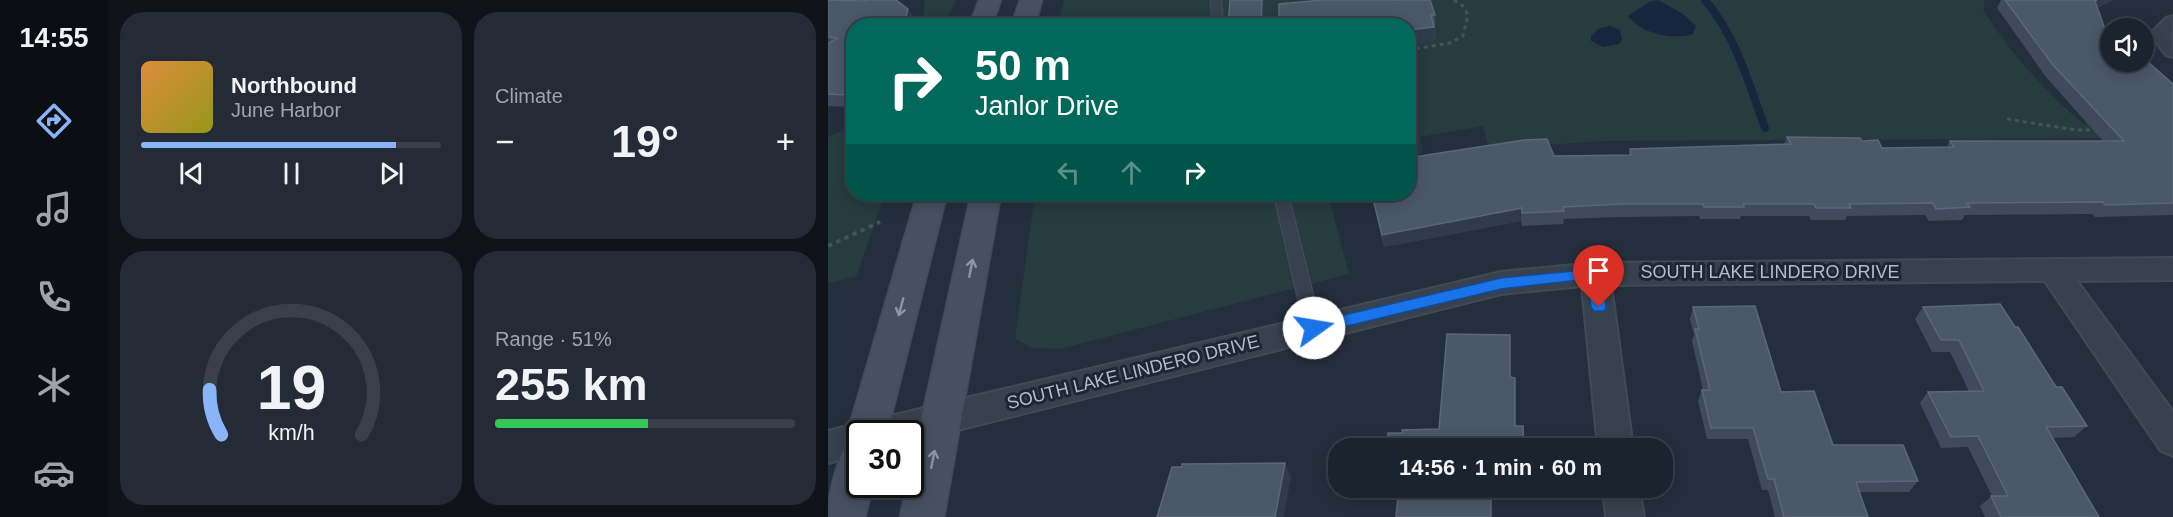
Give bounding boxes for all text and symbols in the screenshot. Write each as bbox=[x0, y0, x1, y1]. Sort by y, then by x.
map controls bbox=[2100, 18, 2154, 72]
button: sound bbox=[2100, 18, 2154, 72]
text: 14:55 bbox=[19, 23, 89, 53]
icon: right bbox=[876, 42, 954, 120]
text: 50 m bbox=[975, 42, 1071, 89]
text: Northbound bbox=[231, 73, 357, 98]
text: Climate bbox=[495, 85, 563, 107]
text: Janlor Drive bbox=[975, 91, 1119, 121]
text: June Harbor bbox=[231, 99, 341, 121]
icon: directions bbox=[33, 100, 75, 142]
text: 19° bbox=[611, 116, 679, 167]
text: − bbox=[495, 123, 514, 160]
text: + bbox=[776, 123, 795, 160]
icon: left bbox=[1052, 156, 1085, 189]
icon: ahead bbox=[1115, 156, 1148, 189]
icon: right bbox=[1178, 156, 1211, 189]
icon: previous bbox=[175, 157, 208, 190]
icon: pause bbox=[275, 157, 308, 190]
icon: next bbox=[375, 157, 408, 190]
icon: music bbox=[33, 188, 75, 230]
pin bbox=[1573, 245, 1624, 307]
icon: arrive bbox=[1582, 254, 1615, 287]
one-way arrow bbox=[966, 259, 977, 279]
street label: SOUTH LAKE LINDERO DRIVE bbox=[1640, 262, 1900, 282]
icon: phone bbox=[33, 276, 75, 318]
position arrow bbox=[1282, 296, 1346, 360]
one-way arrow bbox=[895, 297, 907, 316]
text: Range · 51% bbox=[495, 328, 612, 350]
street label: SOUTH LAKE LINDERO DRIVE bbox=[1005, 331, 1261, 413]
text: 19 bbox=[256, 353, 326, 422]
text: 255 km bbox=[495, 359, 648, 410]
icon: climate bbox=[33, 364, 75, 406]
speed limit sign: 30 bbox=[846, 420, 924, 498]
text: km/h bbox=[268, 421, 314, 445]
one-way arrow bbox=[928, 450, 939, 470]
icon: car bbox=[33, 452, 75, 494]
text: 14:56 · 1 min · 60 m bbox=[1399, 455, 1602, 480]

